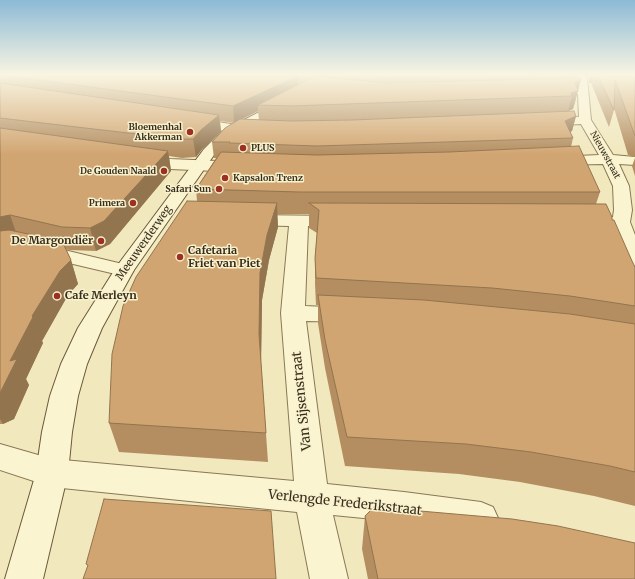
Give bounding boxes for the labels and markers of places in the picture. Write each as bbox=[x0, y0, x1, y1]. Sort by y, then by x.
place label: Bloemenhal Akkerman bbox=[129, 122, 182, 143]
marker: Bloemenhal Akkerman bbox=[185, 127, 195, 137]
marker: PLUS bbox=[238, 143, 248, 153]
place label: PLUS bbox=[251, 143, 274, 153]
place label: De Gouden Naald bbox=[80, 166, 156, 176]
marker: De Gouden Naald bbox=[159, 166, 169, 176]
marker: Kapsalon Trenz bbox=[220, 173, 230, 183]
place label: Kapsalon Trenz bbox=[233, 173, 303, 183]
place label: Safari Sun bbox=[165, 184, 211, 194]
marker: Safari Sun bbox=[214, 184, 224, 194]
place label: Primera bbox=[89, 198, 125, 208]
marker: Primera bbox=[128, 198, 138, 208]
place label: De Margondiër bbox=[11, 234, 93, 248]
marker: De Margondiër bbox=[96, 236, 106, 246]
place label: Cafetaria Friet van Piet bbox=[188, 244, 260, 270]
marker: Cafetaria Friet van Piet bbox=[175, 252, 185, 262]
place label: Cafe Merleyn bbox=[65, 289, 137, 303]
marker: Cafe Merleyn bbox=[52, 291, 62, 301]

